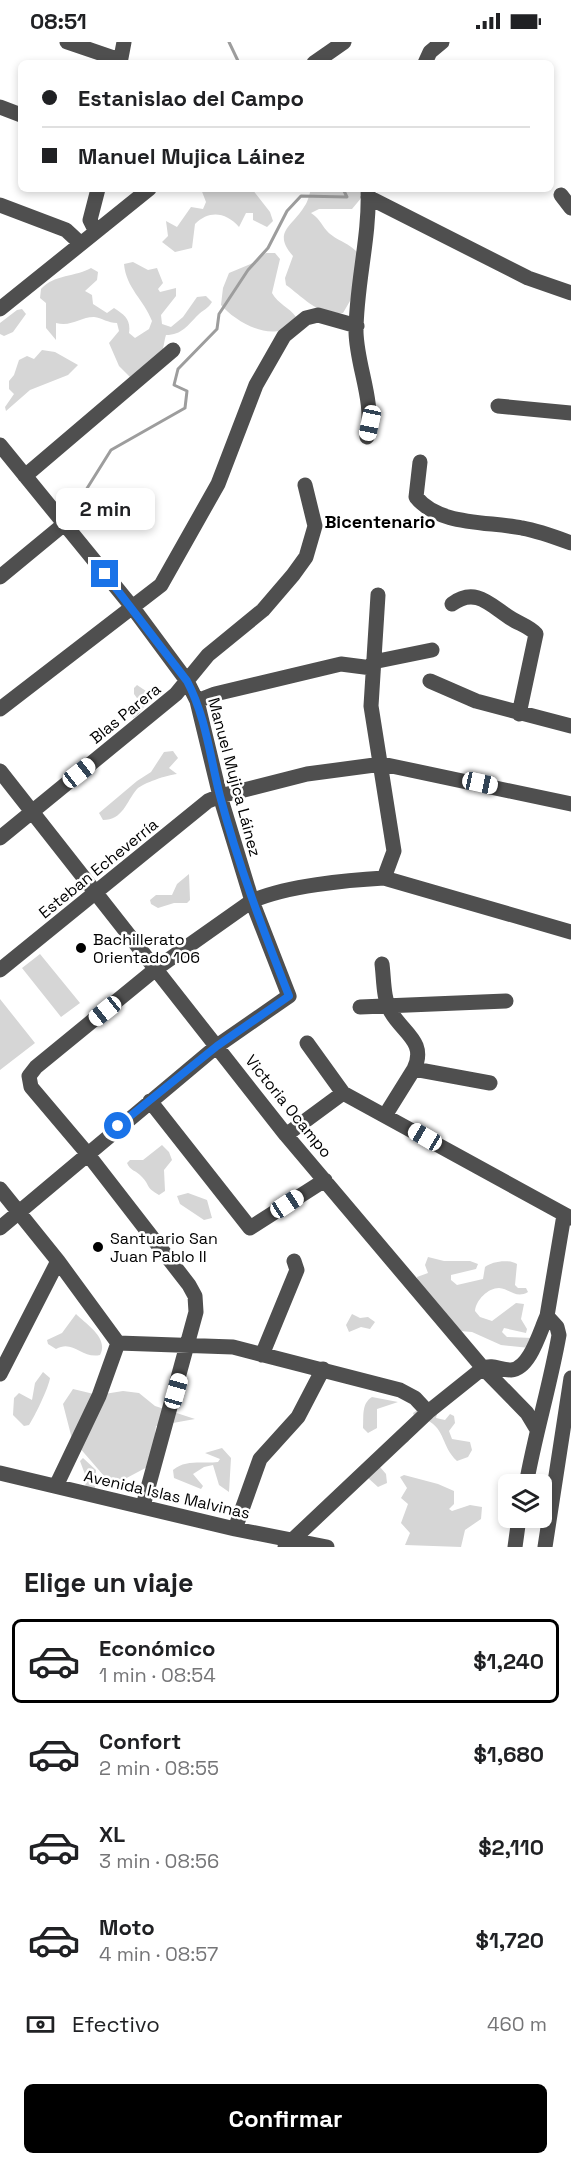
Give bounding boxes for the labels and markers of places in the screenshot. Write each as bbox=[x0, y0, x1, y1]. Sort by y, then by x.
place label: Bachillerato Orientado 106 bbox=[93, 929, 200, 968]
marker: Bachillerato Orientado 106 bbox=[74, 941, 88, 955]
place label: Santuario San Juan Pablo II bbox=[110, 1228, 218, 1267]
marker: Santuario San Juan Pablo II bbox=[91, 1240, 105, 1254]

